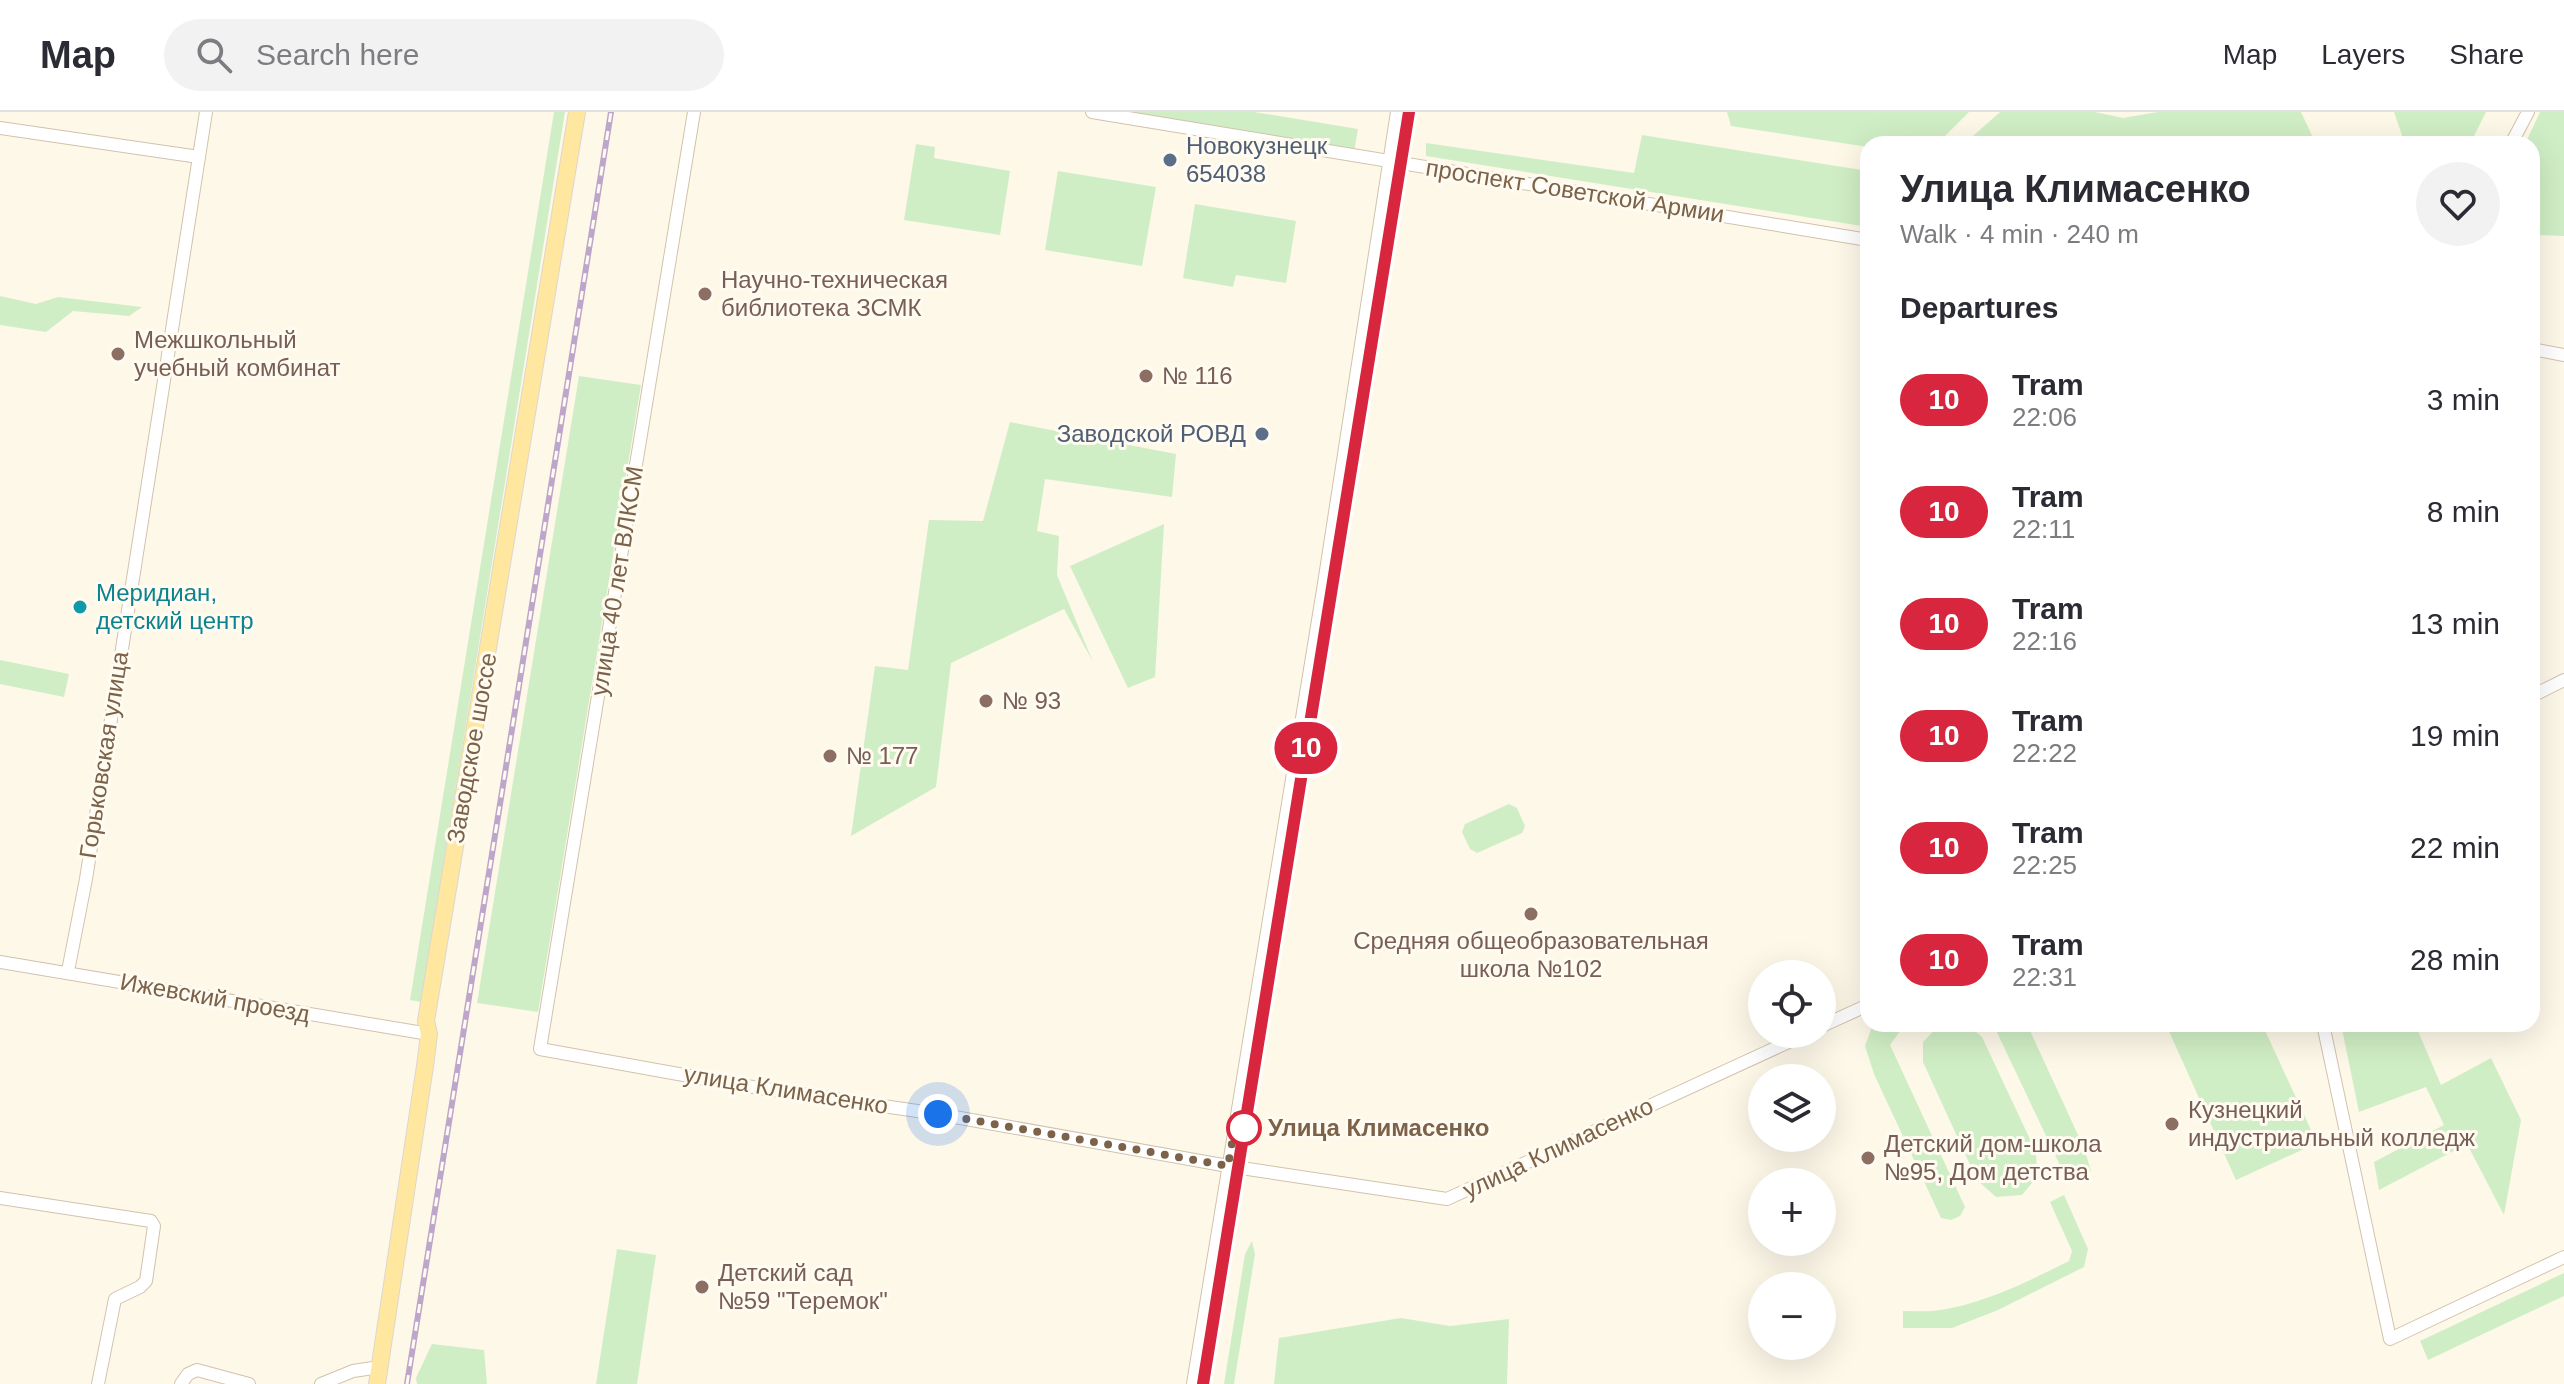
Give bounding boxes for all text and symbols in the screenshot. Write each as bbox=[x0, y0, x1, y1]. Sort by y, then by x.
search box bbox=[164, 19, 724, 91]
icon: search bbox=[192, 33, 236, 77]
text: Map bbox=[40, 34, 116, 76]
text: Search here bbox=[256, 38, 419, 71]
text: Map bbox=[2223, 39, 2277, 70]
text: Layers bbox=[2321, 39, 2405, 70]
text: Share bbox=[2449, 39, 2524, 70]
place label: Новокузнецк 654038 bbox=[1186, 132, 1328, 187]
marker: Новокузнецк 654038 bbox=[1161, 151, 1179, 169]
street label: проспект Советской Армии bbox=[1424, 154, 1726, 227]
button: heart bbox=[2416, 162, 2500, 246]
text: Улица Климасенко bbox=[1900, 168, 2251, 210]
text: Walk · 4 min · 240 m bbox=[1900, 219, 2139, 249]
place label: Научно-техническая библиотека ЗСМК bbox=[721, 266, 948, 321]
marker: Научно-техническая библиотека ЗСМК bbox=[696, 285, 714, 303]
text: Departures bbox=[1900, 291, 2058, 324]
place label: Межшкольный учебный комбинат bbox=[134, 326, 340, 381]
marker: Межшкольный учебный комбинат bbox=[109, 345, 127, 363]
place label: № 116 bbox=[1162, 362, 1233, 389]
marker: № 116 bbox=[1137, 367, 1155, 385]
text: Tram bbox=[2012, 368, 2084, 401]
text: 3 min bbox=[2427, 383, 2500, 416]
text: 10 bbox=[1928, 384, 1960, 415]
text: 22:06 bbox=[2012, 402, 2077, 432]
place label: Заводской РОВД bbox=[1057, 420, 1246, 447]
marker: Заводской РОВД bbox=[1253, 425, 1271, 443]
street label: улица 40 лет ВЛКСМ bbox=[585, 464, 648, 698]
text: Tram bbox=[2012, 480, 2084, 513]
text: 8 min bbox=[2427, 495, 2500, 528]
text: 10 bbox=[1928, 496, 1960, 527]
text: 22:11 bbox=[2012, 514, 2075, 544]
place label: Меридиан, детский центр bbox=[96, 579, 254, 634]
text: Tram bbox=[2012, 592, 2084, 625]
marker: Меридиан, детский центр bbox=[71, 598, 89, 616]
text: 13 min bbox=[2410, 607, 2500, 640]
text: 10 bbox=[1928, 608, 1960, 639]
text: 22:16 bbox=[2012, 626, 2077, 656]
street label: Горьковская улица bbox=[74, 649, 133, 860]
street label: Заводское шоссе bbox=[441, 650, 502, 845]
place label: № 93 bbox=[1002, 687, 1061, 714]
marker: № 93 bbox=[977, 692, 995, 710]
text: Tram bbox=[2012, 704, 2084, 737]
text: 19 min bbox=[2410, 719, 2500, 752]
text: 10 bbox=[1928, 720, 1960, 751]
line badge: 10 bbox=[1270, 722, 1342, 774]
text: 10 bbox=[1290, 732, 1322, 763]
text: 22:22 bbox=[2012, 738, 2077, 768]
place label: № 177 bbox=[846, 742, 918, 769]
marker: № 177 bbox=[821, 747, 839, 765]
text: Tram bbox=[2012, 816, 2084, 849]
text: 22 min bbox=[2410, 831, 2500, 864]
text: 10 bbox=[1928, 832, 1960, 863]
text: 22:25 bbox=[2012, 850, 2077, 880]
marker: Средняя общеобразовательная школа №102 bbox=[1522, 905, 1540, 923]
place label: Средняя общеобразовательная школа №102 bbox=[1353, 927, 1709, 982]
text: Tram bbox=[2012, 928, 2084, 961]
text: 28 min bbox=[2410, 943, 2500, 976]
text: 10 bbox=[1928, 944, 1960, 975]
map controls bbox=[1748, 960, 1836, 1360]
button: locate bbox=[1748, 960, 1836, 1048]
text: 22:31 bbox=[2012, 962, 2077, 992]
street label: Ижевский проезд bbox=[118, 968, 312, 1027]
street label: улица Климасенко bbox=[682, 1060, 890, 1119]
button: layers bbox=[1748, 1064, 1836, 1152]
street label: улица Климасенко bbox=[1458, 1092, 1657, 1203]
your location bbox=[918, 1094, 958, 1134]
place label: Кузнецкий индустриальный колледж bbox=[2188, 1096, 2475, 1151]
marker: Улица Климасенко bbox=[1227, 1111, 1261, 1145]
place label: Улица Климасенко bbox=[1268, 1114, 1489, 1141]
marker: Кузнецкий индустриальный колледж bbox=[2163, 1115, 2181, 1133]
place label: Детский дом-школа №95, Дом детства bbox=[1884, 1130, 2102, 1185]
marker: Детский дом-школа №95, Дом детства bbox=[1859, 1149, 1877, 1167]
button: + bbox=[1748, 1168, 1836, 1256]
place label: Детский сад №59 "Теремок" bbox=[718, 1259, 888, 1314]
button: − bbox=[1748, 1272, 1836, 1360]
marker: Детский сад №59 "Теремок" bbox=[693, 1278, 711, 1296]

